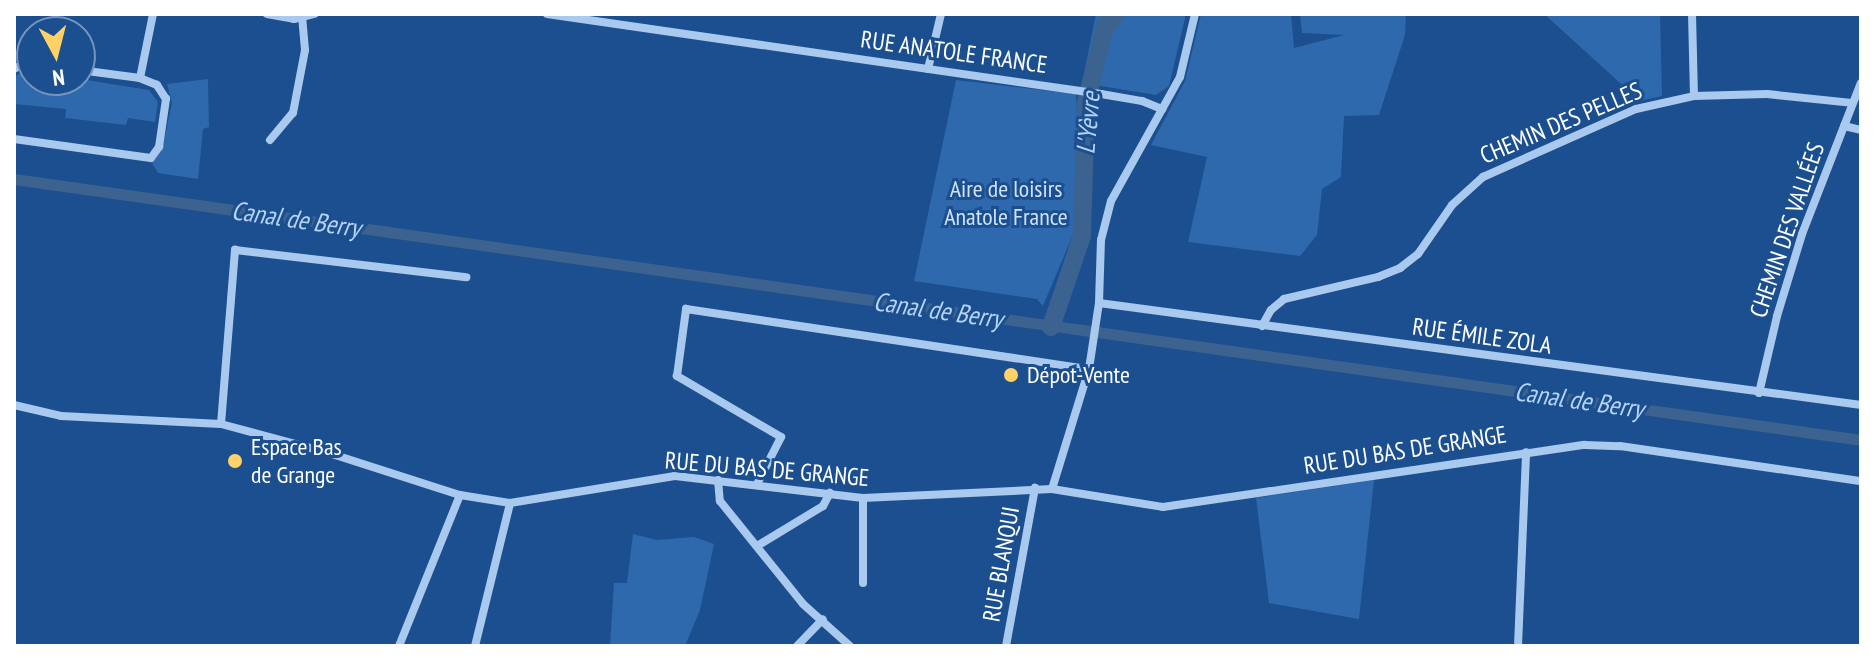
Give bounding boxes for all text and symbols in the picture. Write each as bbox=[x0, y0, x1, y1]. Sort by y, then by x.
north arrow bbox=[16, 16, 96, 96]
street label: RUE ANATOLE FRANCE bbox=[859, 25, 1049, 79]
text: N bbox=[51, 63, 66, 92]
street label: CHEMIN DES PELLES bbox=[1476, 76, 1646, 170]
water label: L'Yèvre bbox=[1070, 91, 1106, 155]
street label: CHEMIN DES VALLÉES bbox=[1743, 139, 1831, 321]
park label: Aire de loisirs Anatole France bbox=[944, 175, 1068, 231]
water label: Canal de Berry bbox=[230, 195, 362, 243]
water label: Canal de Berry bbox=[872, 286, 1004, 334]
street label: RUE ÉMILE ZOLA bbox=[1410, 312, 1554, 360]
place label: Dépot-Vente bbox=[1027, 361, 1130, 389]
marker: Dépot-Vente bbox=[1002, 366, 1020, 384]
water label: Canal de Berry bbox=[1513, 376, 1645, 424]
street label: RUE DU BAS DE GRANGE bbox=[1302, 420, 1508, 480]
place label: Espace Bas de Grange bbox=[251, 433, 342, 489]
street label: RUE DU BAS DE GRANGE bbox=[664, 446, 870, 492]
marker: Espace Bas de Grange bbox=[226, 452, 244, 470]
street label: RUE BLANQUI bbox=[977, 504, 1025, 624]

